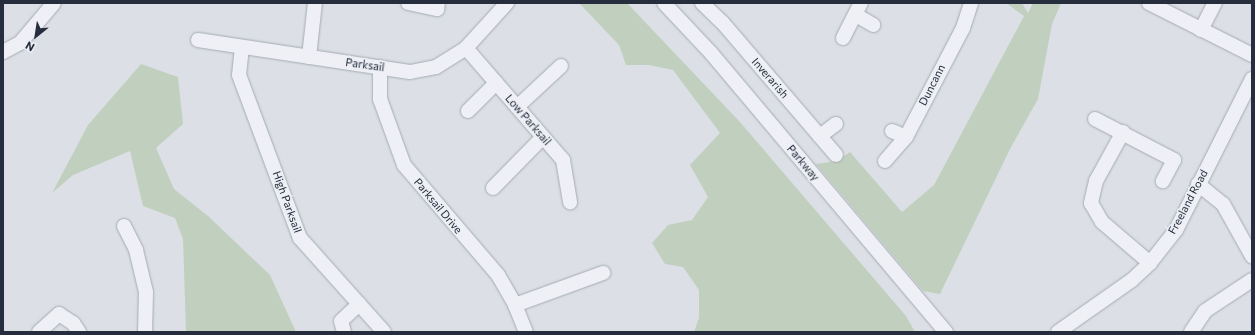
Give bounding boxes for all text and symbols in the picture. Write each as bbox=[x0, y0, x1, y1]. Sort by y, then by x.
north arrow bbox=[16, 16, 56, 56]
text: N bbox=[23, 39, 37, 55]
street label: Inverarish bbox=[749, 55, 791, 101]
street label: Parksail bbox=[345, 56, 385, 74]
street label: Duncann bbox=[916, 62, 948, 108]
street label: Low Parksail bbox=[502, 92, 554, 148]
street label: Parkway bbox=[784, 142, 822, 184]
street label: Freeland Road bbox=[1166, 168, 1210, 236]
street label: High Parksail bbox=[270, 169, 304, 235]
street label: Parksail Drive bbox=[411, 176, 465, 236]

